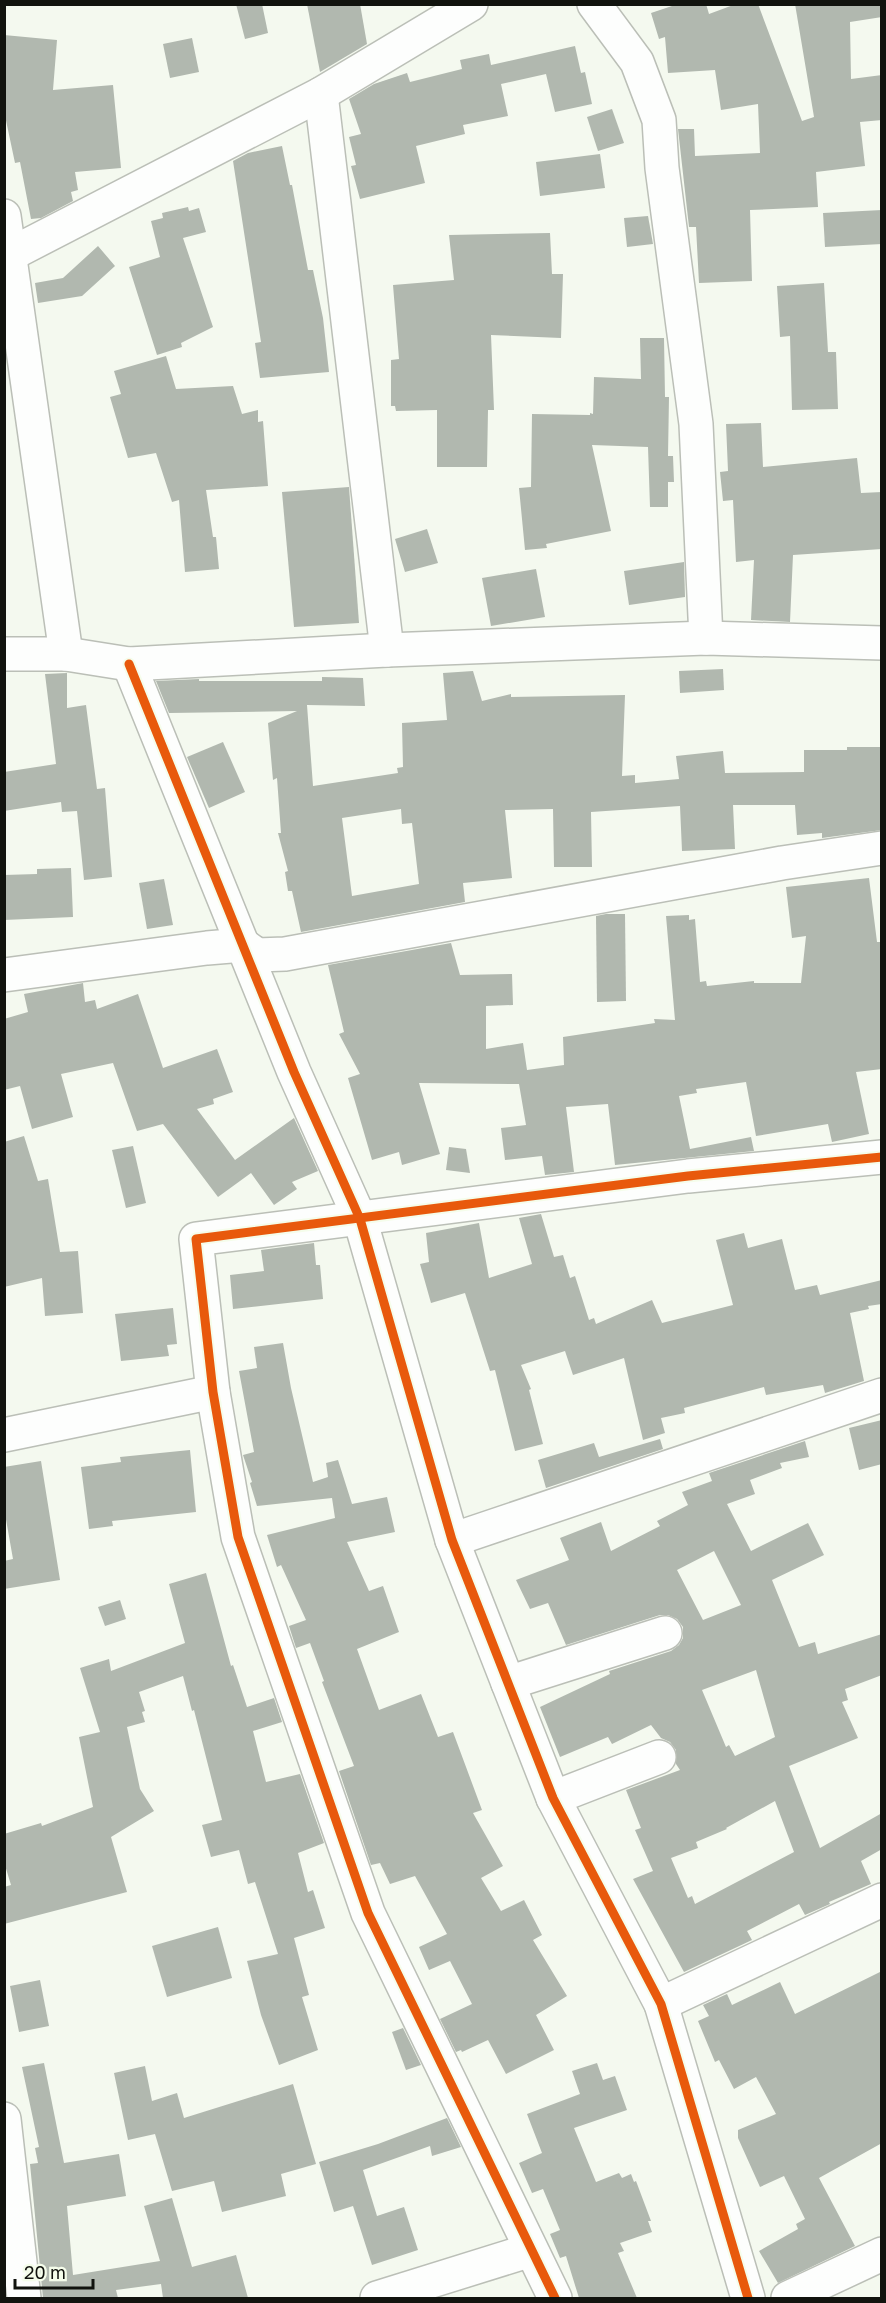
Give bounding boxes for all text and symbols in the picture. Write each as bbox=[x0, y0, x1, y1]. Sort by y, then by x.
scale bar bbox=[15, 2252, 93, 2290]
text: 20 m bbox=[24, 2261, 66, 2283]

